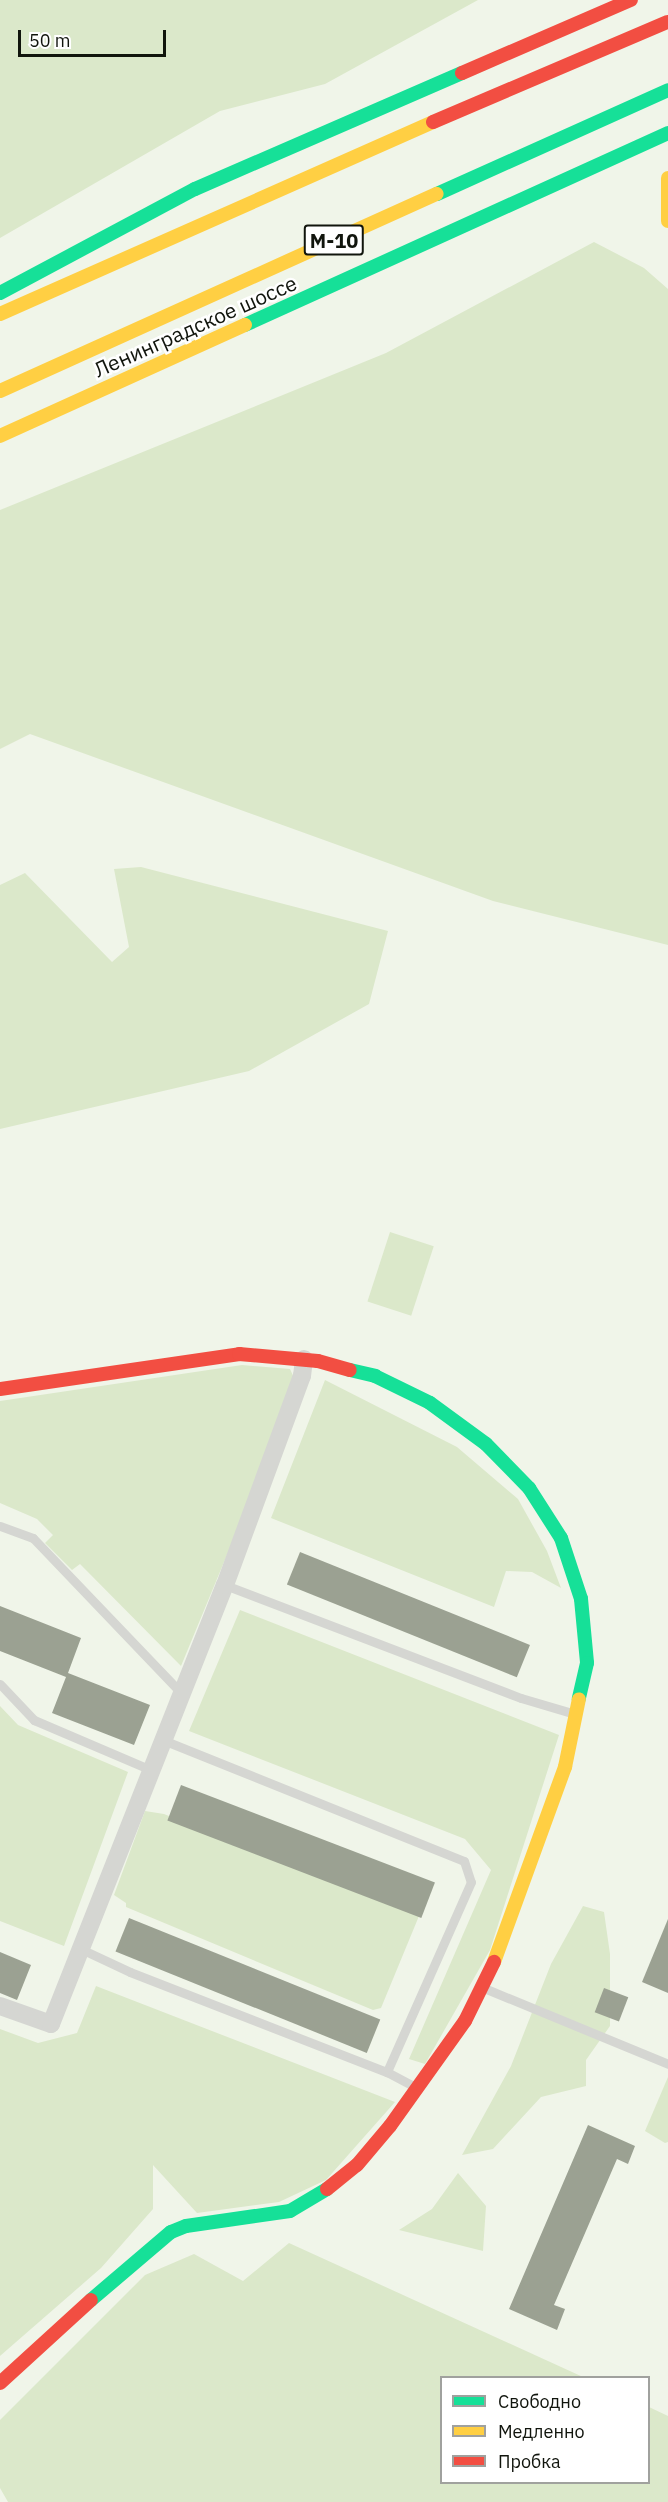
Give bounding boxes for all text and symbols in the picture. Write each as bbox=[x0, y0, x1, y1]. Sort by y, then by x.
scale bar bbox=[21, 18, 170, 56]
text: 50 m bbox=[29, 29, 71, 52]
road number: М-10 bbox=[302, 223, 366, 257]
street label: Ленинградское шоссе bbox=[90, 270, 300, 382]
legend bbox=[440, 2376, 650, 2484]
text: Свободно bbox=[498, 2390, 581, 2413]
text: Медленно bbox=[498, 2420, 585, 2443]
text: Пробка bbox=[498, 2450, 561, 2473]

